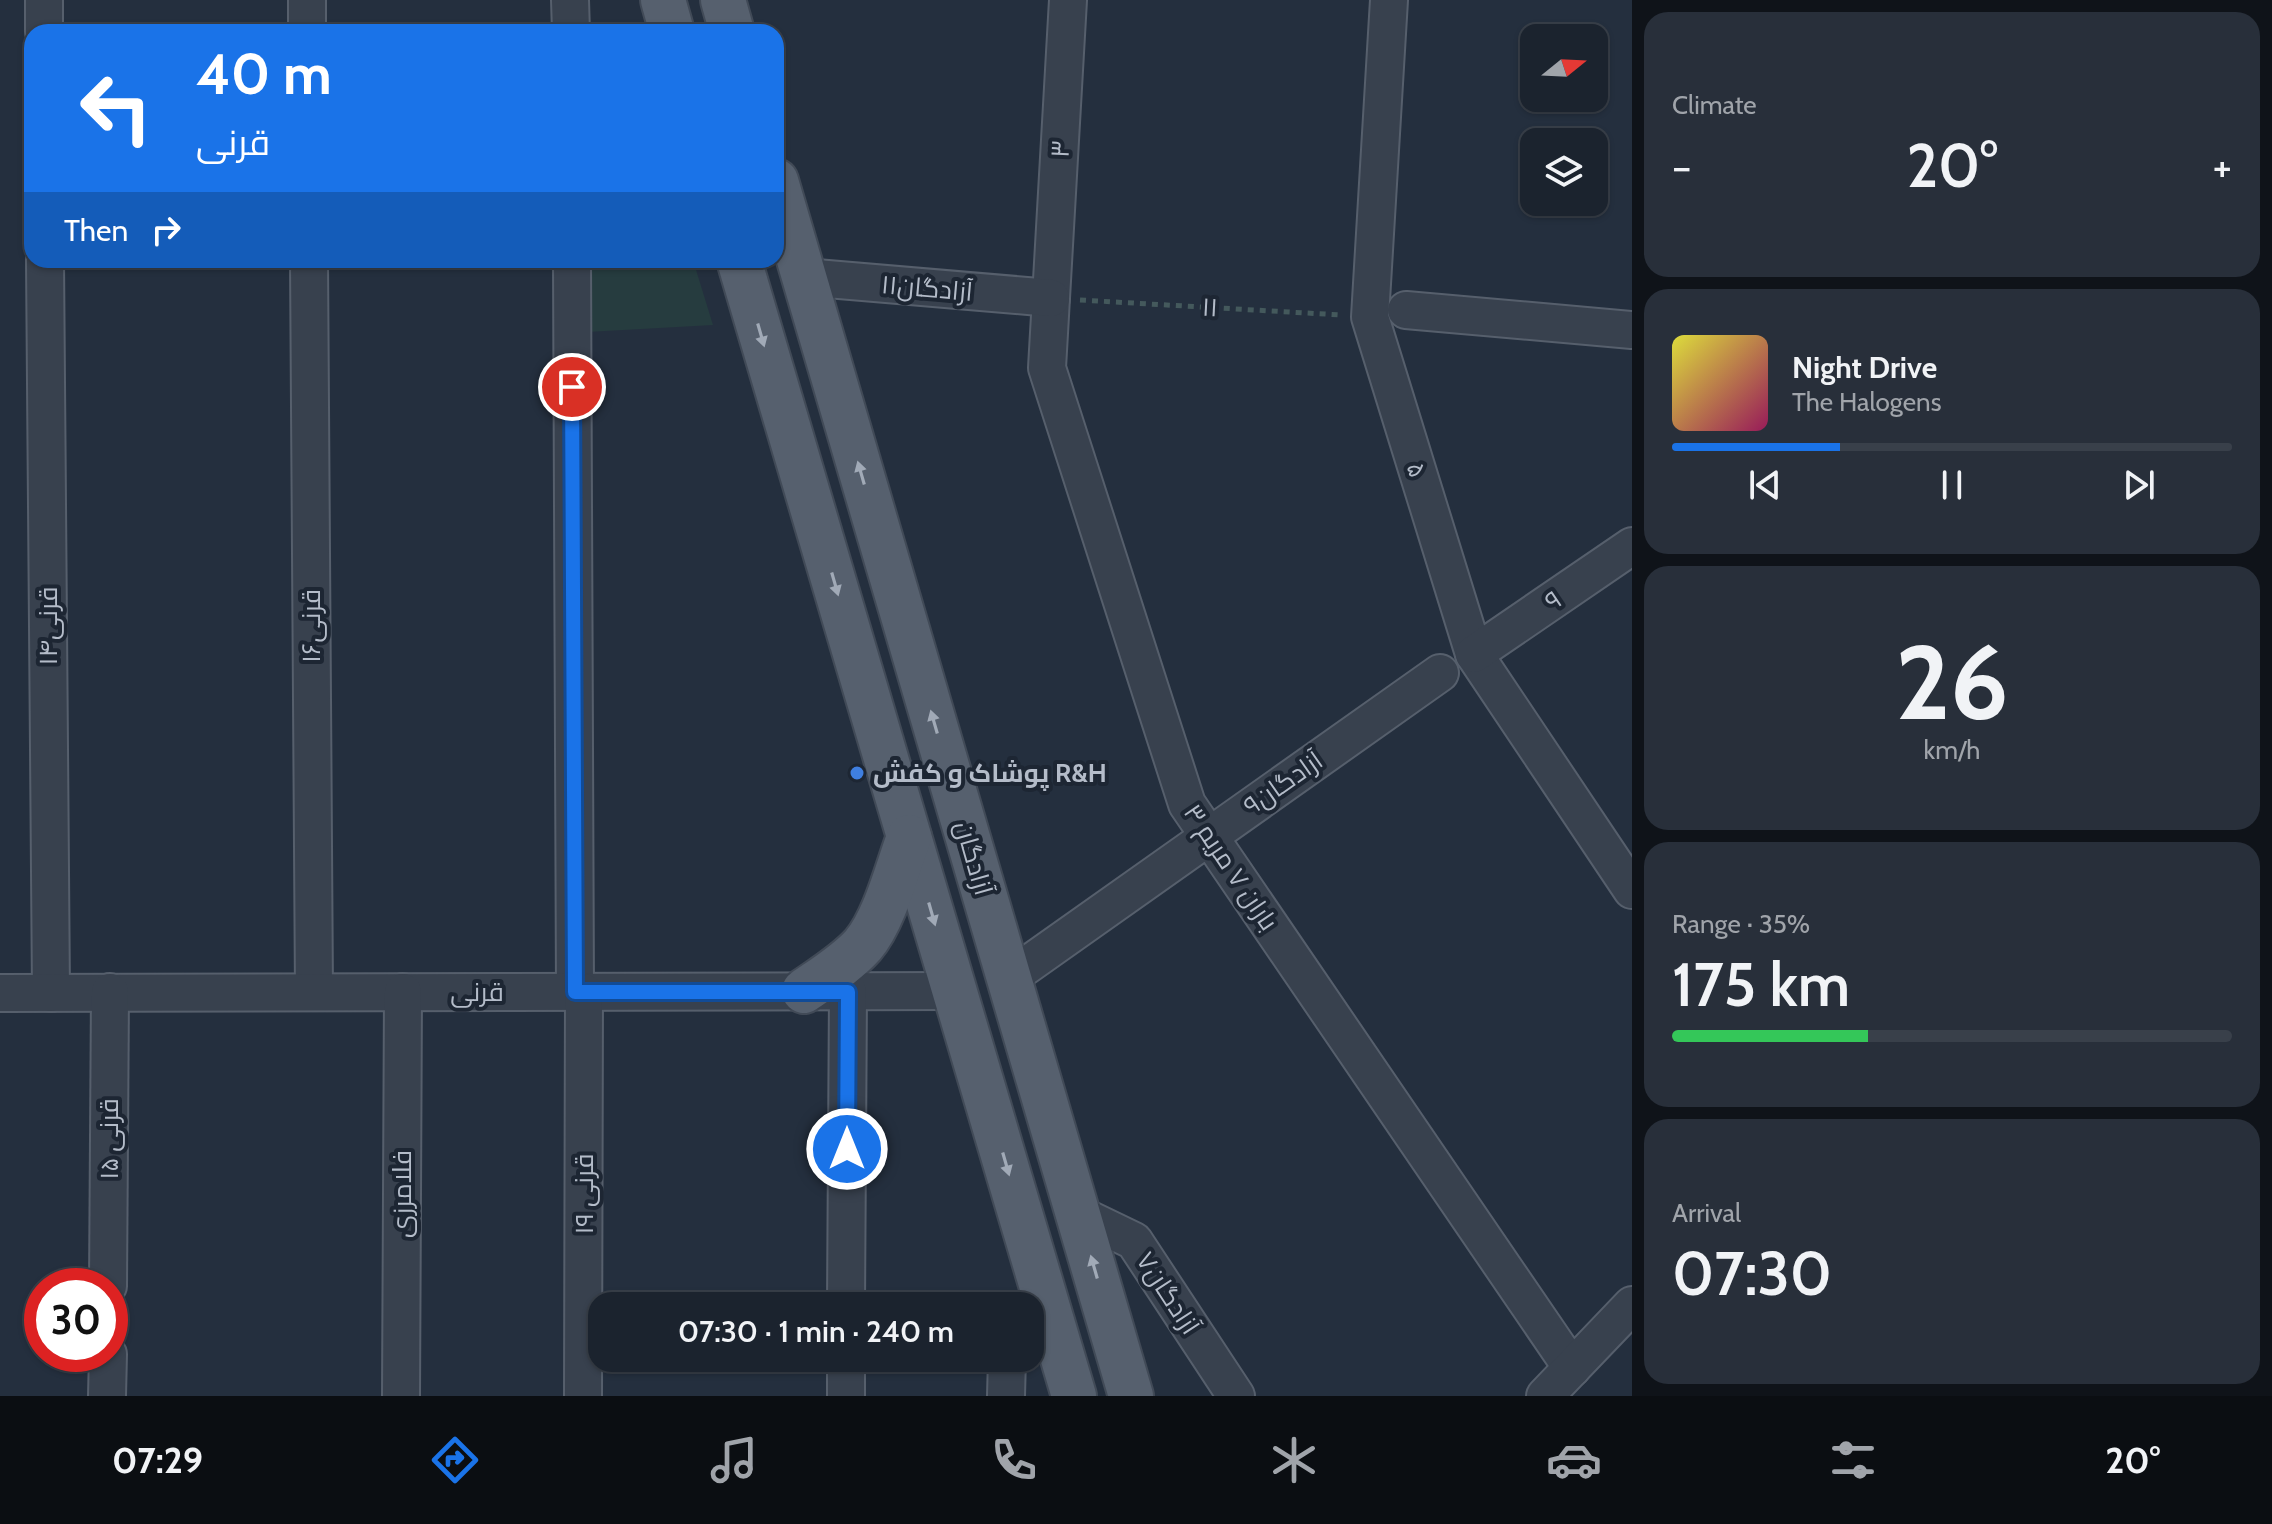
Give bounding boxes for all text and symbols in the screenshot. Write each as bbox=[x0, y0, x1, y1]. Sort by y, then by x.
north arrow bbox=[1520, 24, 1608, 112]
map controls bbox=[1520, 24, 1608, 216]
text: 40 m bbox=[196, 40, 332, 108]
icon: left bbox=[64, 56, 168, 160]
text: Climate bbox=[1672, 89, 1757, 121]
text: قرنی bbox=[196, 120, 270, 164]
button: layers bbox=[1520, 128, 1608, 216]
text: 20° bbox=[1906, 129, 1998, 202]
street label: ۳ bbox=[1044, 139, 1076, 159]
text: − bbox=[1672, 140, 1691, 193]
text: + bbox=[2213, 140, 2232, 193]
icon: right bbox=[144, 208, 188, 252]
text: Then bbox=[64, 212, 128, 249]
street label: آزادگان۱۱ bbox=[880, 268, 974, 308]
street label: ۱۱ bbox=[1201, 291, 1219, 323]
one-way arrow bbox=[755, 323, 768, 347]
text: Night Drive bbox=[1792, 349, 1937, 386]
pin bbox=[538, 353, 606, 421]
icon: arrive bbox=[550, 365, 594, 409]
text: The Halogens bbox=[1792, 386, 1941, 418]
street label: ۵ bbox=[1400, 459, 1434, 481]
one-way arrow bbox=[854, 460, 867, 484]
icon: previous bbox=[1743, 463, 1787, 507]
icon: pause bbox=[1930, 463, 1974, 507]
icon: next bbox=[2117, 463, 2161, 507]
one-way arrow bbox=[829, 573, 842, 597]
street label: ۹ bbox=[1538, 583, 1568, 617]
street label: قرنی۱۴ bbox=[32, 587, 64, 665]
street label: قرنی۱۶ bbox=[295, 589, 327, 663]
text: 26 bbox=[1895, 619, 2009, 745]
one-way arrow bbox=[927, 710, 940, 734]
text: km/h bbox=[1924, 734, 1980, 766]
street label: آزادگان۹ bbox=[1237, 744, 1329, 822]
place label: پوشاک و کفش R&H bbox=[873, 757, 1107, 791]
marker: پوشاک و کفش R&H bbox=[848, 764, 866, 782]
street label: باران ۷ مریم ۳ bbox=[1175, 798, 1285, 937]
street label: آزادگان bbox=[948, 817, 1000, 899]
one-way arrow bbox=[926, 903, 939, 927]
text: Range · 35% bbox=[1672, 908, 1810, 940]
text: 175 km bbox=[1672, 948, 1850, 1021]
street label: قرنی bbox=[450, 976, 504, 1008]
street label: قرنی ۱۵ bbox=[93, 1098, 125, 1180]
position arrow bbox=[805, 1107, 889, 1191]
street label: فلامرزی bbox=[386, 1150, 418, 1238]
one-way arrow bbox=[1000, 1152, 1013, 1176]
street label: قرنی ۱۹ bbox=[568, 1154, 600, 1234]
text: Arrival bbox=[1672, 1197, 1741, 1229]
text: 07:30 bbox=[1672, 1237, 1832, 1310]
street label: آزادگان۷ bbox=[1129, 1246, 1207, 1340]
one-way arrow bbox=[1087, 1255, 1100, 1279]
speed limit sign: 30 bbox=[24, 1268, 128, 1372]
text: 07:30 · 1 min · 240 m bbox=[678, 1313, 954, 1350]
icon: directions bbox=[427, 1432, 483, 1488]
icon: music bbox=[706, 1432, 762, 1488]
icon: phone bbox=[986, 1432, 1042, 1488]
icon: climate bbox=[1266, 1432, 1322, 1488]
icon: car bbox=[1546, 1432, 1602, 1488]
icon: filters bbox=[1825, 1432, 1881, 1488]
text: 07:29 bbox=[112, 1438, 203, 1482]
text: 20° bbox=[2105, 1438, 2160, 1482]

